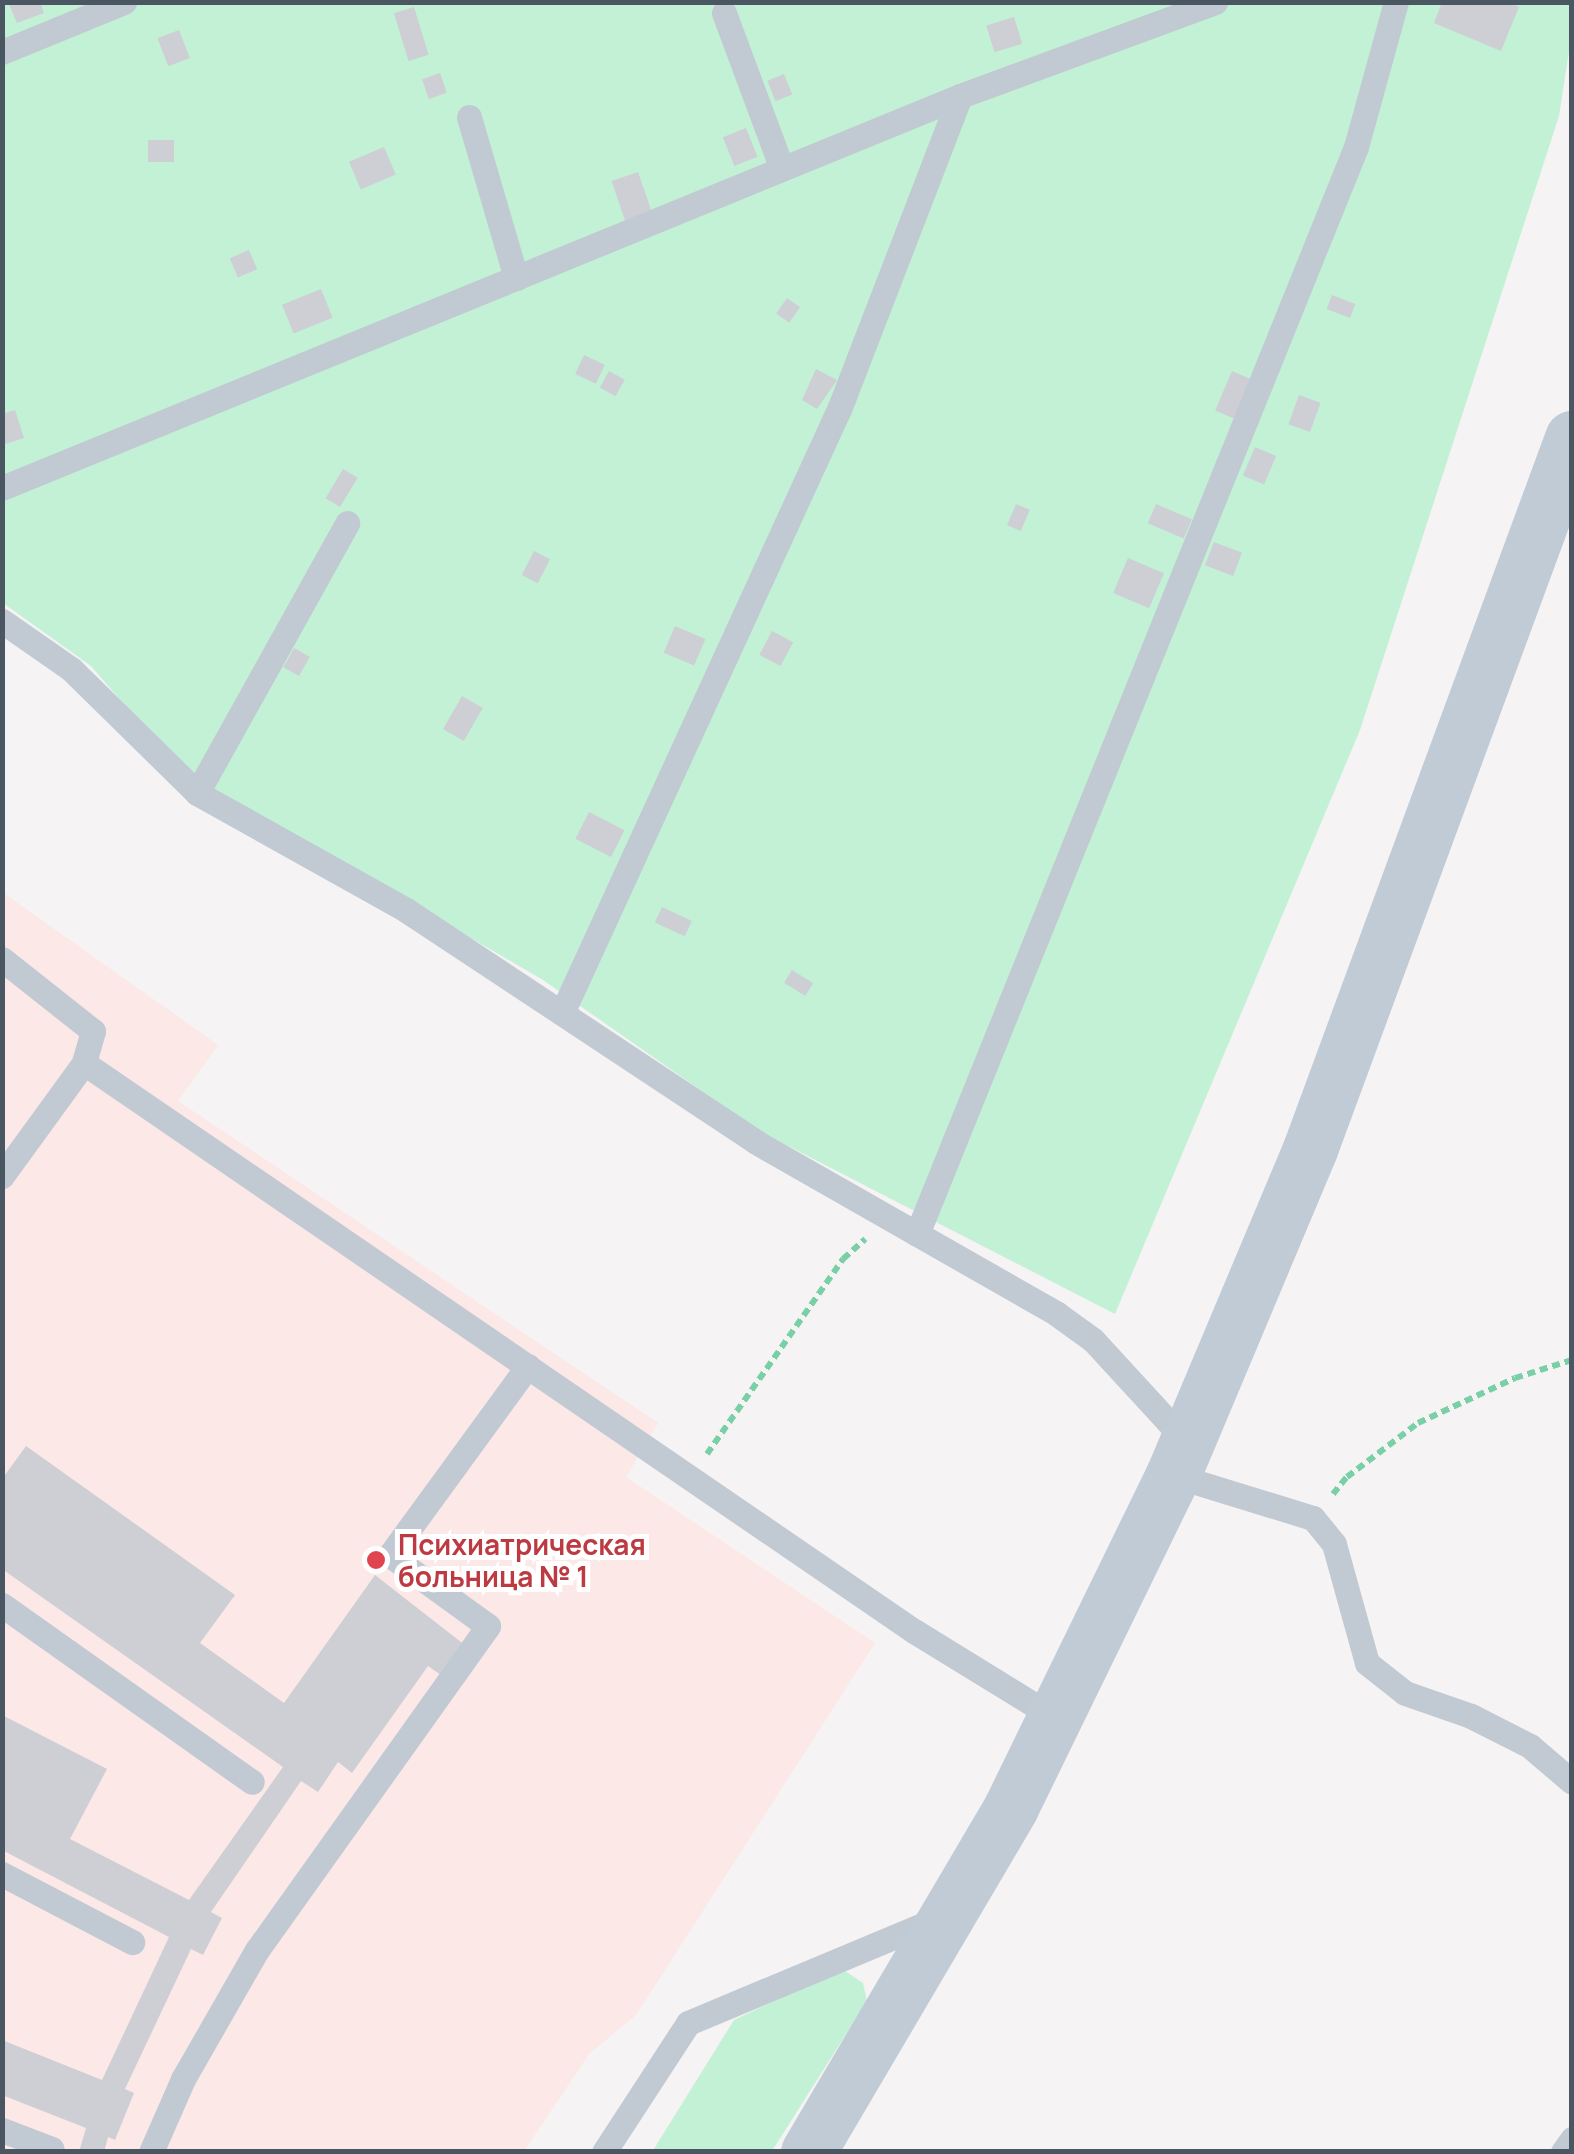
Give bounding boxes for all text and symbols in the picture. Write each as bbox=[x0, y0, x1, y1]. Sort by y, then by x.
place label: Психиатрическая больница № 1 bbox=[398, 1527, 646, 1593]
marker: Психиатрическая больница № 1 bbox=[363, 1547, 389, 1573]

